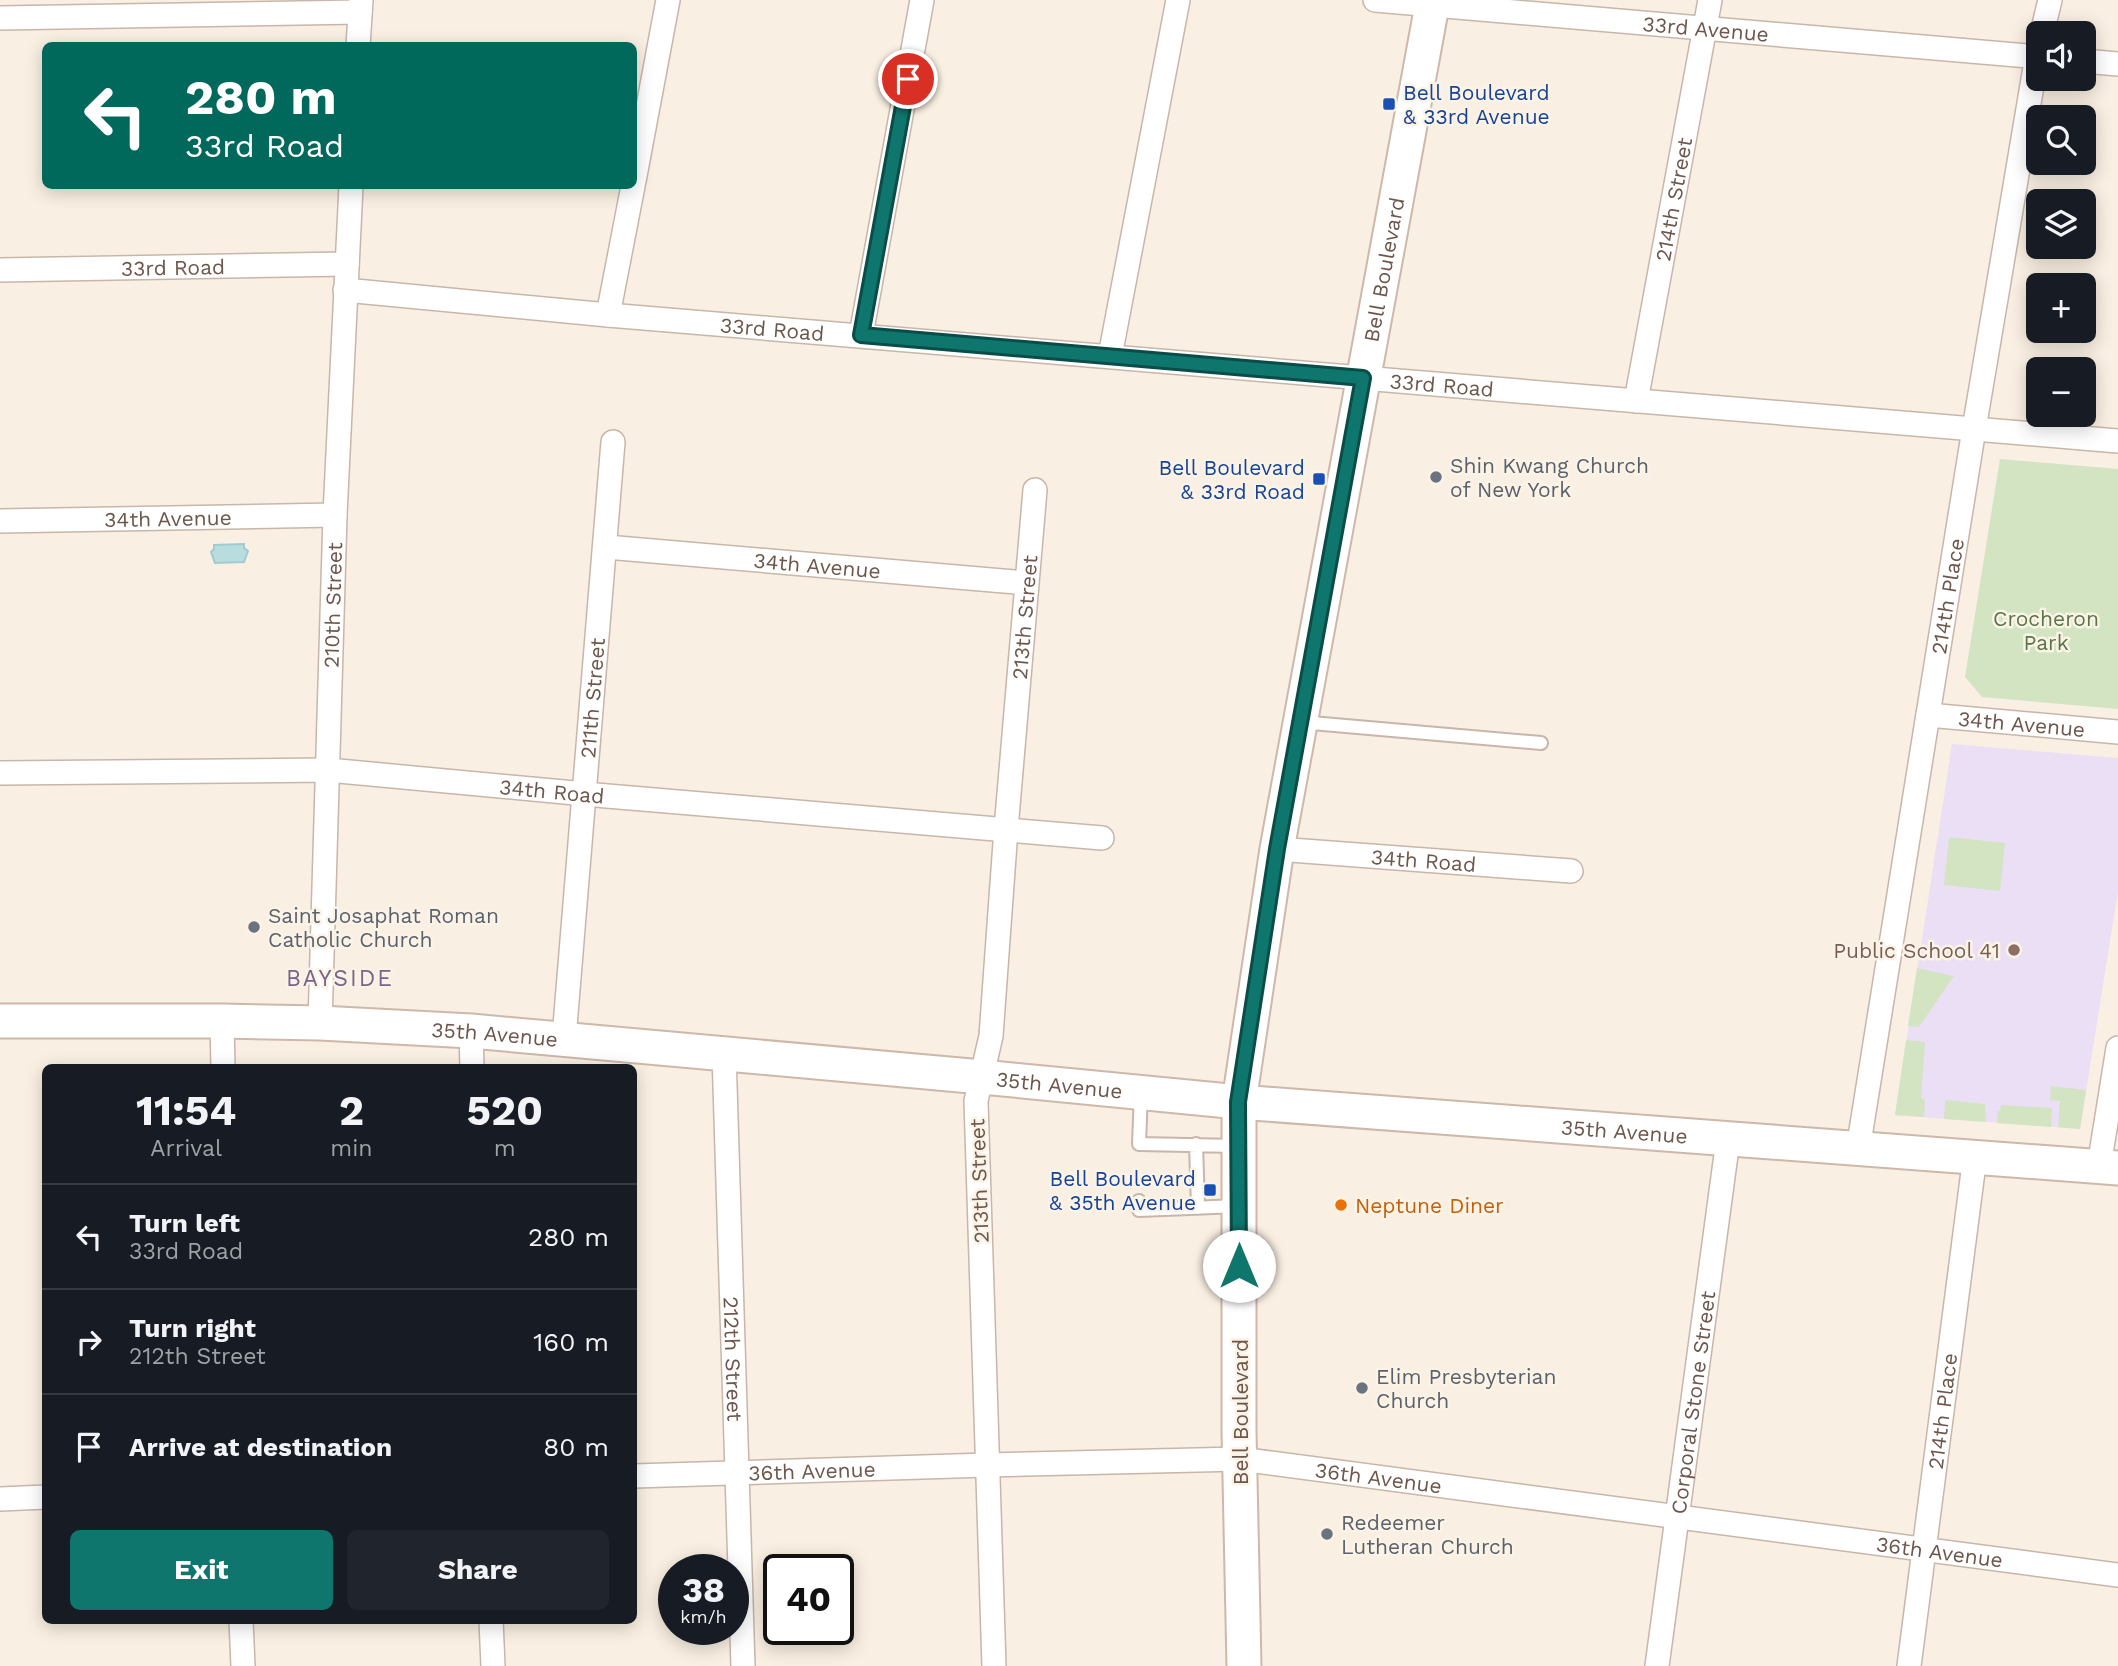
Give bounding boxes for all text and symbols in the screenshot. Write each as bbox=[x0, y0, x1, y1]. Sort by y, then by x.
street label: 33rd Avenue bbox=[1642, 11, 1770, 46]
map controls bbox=[2026, 21, 2096, 427]
button: sound bbox=[2026, 21, 2096, 91]
pin bbox=[878, 49, 938, 109]
icon: arrive bbox=[889, 60, 927, 98]
text: 280 m bbox=[185, 68, 337, 126]
icon: left bbox=[70, 70, 161, 161]
place label: Bell Boulevard & 33rd Avenue bbox=[1403, 80, 1550, 129]
marker: Bell Boulevard & 33rd Avenue bbox=[1381, 96, 1397, 112]
button: search bbox=[2026, 105, 2096, 175]
text: 33rd Road bbox=[185, 127, 344, 165]
street label: 214th Street bbox=[1650, 135, 1697, 263]
button: layers bbox=[2026, 189, 2096, 259]
street label: Bell Boulevard bbox=[1358, 195, 1409, 344]
street label: 33rd Road bbox=[121, 254, 225, 280]
button: + bbox=[2026, 273, 2096, 343]
street label: 33rd Road bbox=[719, 312, 825, 346]
button: − bbox=[2026, 357, 2096, 427]
street label: 33rd Road bbox=[1389, 368, 1495, 401]
place label: Shin Kwang Church of New York bbox=[1450, 453, 1649, 502]
place label: Bell Boulevard & 33rd Road bbox=[1158, 455, 1305, 504]
marker: Shin Kwang Church of New York bbox=[1428, 469, 1444, 485]
marker: Bell Boulevard & 33rd Road bbox=[1311, 471, 1327, 487]
street label: 34th Avenue bbox=[104, 504, 232, 532]
street label: 214th Place bbox=[1925, 536, 1969, 656]
street label: 210th Street bbox=[318, 542, 347, 668]
street label: 34th Avenue bbox=[753, 547, 882, 583]
street label: 213th Street bbox=[1006, 554, 1042, 681]
park label: Crocheron Park bbox=[1993, 606, 2099, 655]
street label: 211th Street bbox=[575, 637, 609, 759]
street label: 34th Avenue bbox=[1957, 705, 2086, 742]
street label: 34th Road bbox=[498, 774, 606, 808]
street label: 34th Road bbox=[1370, 844, 1477, 876]
place label: Saint Josaphat Roman Catholic Church bbox=[268, 903, 499, 952]
marker: Saint Josaphat Roman Catholic Church bbox=[246, 919, 262, 935]
place label: Public School 41 bbox=[1833, 938, 2000, 963]
marker: Public School 41 bbox=[2006, 942, 2022, 958]
district label: BAYSIDE bbox=[286, 965, 394, 992]
street label: 35th Avenue bbox=[431, 1016, 559, 1051]
street label: 35th Avenue bbox=[995, 1066, 1124, 1103]
text: 11:54 bbox=[136, 1086, 236, 1135]
text: 2 bbox=[339, 1086, 364, 1135]
text: 520 bbox=[467, 1086, 543, 1135]
street label: 35th Avenue bbox=[1560, 1114, 1689, 1148]
street label: 213th Street bbox=[964, 1118, 994, 1244]
text: Arrival bbox=[150, 1135, 222, 1162]
text: min bbox=[330, 1135, 373, 1162]
text: m bbox=[494, 1135, 516, 1162]
place label: Bell Boulevard & 35th Avenue bbox=[1049, 1166, 1196, 1215]
marker: Bell Boulevard & 35th Avenue bbox=[1202, 1182, 1218, 1198]
place label: Neptune Diner bbox=[1355, 1193, 1504, 1218]
marker: Neptune Diner bbox=[1333, 1197, 1349, 1213]
text: Turn left bbox=[129, 1208, 240, 1238]
icon: left bbox=[70, 1218, 108, 1256]
text: 280 m bbox=[528, 1222, 609, 1252]
position arrow bbox=[1202, 1229, 1276, 1303]
text: 33rd Road bbox=[129, 1238, 243, 1265]
street label: Corporal Stone Street bbox=[1665, 1289, 1720, 1515]
street label: 212th Street bbox=[719, 1296, 748, 1422]
text: Turn right bbox=[129, 1313, 256, 1343]
icon: right bbox=[70, 1323, 108, 1361]
text: 160 m bbox=[533, 1327, 609, 1357]
street label: Bell Boulevard bbox=[1228, 1339, 1253, 1485]
text: 212th Street bbox=[129, 1343, 266, 1370]
street label: 214th Place bbox=[1922, 1351, 1962, 1471]
place label: Elim Presbyterian Church bbox=[1376, 1364, 1556, 1413]
marker: Elim Presbyterian Church bbox=[1354, 1380, 1370, 1396]
icon: arrive bbox=[70, 1428, 108, 1466]
text: Arrive at destination bbox=[129, 1432, 392, 1462]
text: 80 m bbox=[543, 1432, 609, 1462]
street label: 36th Avenue bbox=[748, 1456, 876, 1485]
street label: 36th Avenue bbox=[1314, 1457, 1443, 1498]
place label: Redeemer Lutheran Church bbox=[1341, 1510, 1514, 1559]
marker: Redeemer Lutheran Church bbox=[1319, 1526, 1335, 1542]
button: Exit bbox=[70, 1530, 333, 1610]
button: Share bbox=[347, 1530, 609, 1610]
street label: 36th Avenue bbox=[1875, 1531, 2005, 1572]
speed limit sign: 40 bbox=[763, 1554, 854, 1645]
text: 38 bbox=[682, 1569, 725, 1611]
text: km/h bbox=[680, 1606, 727, 1627]

